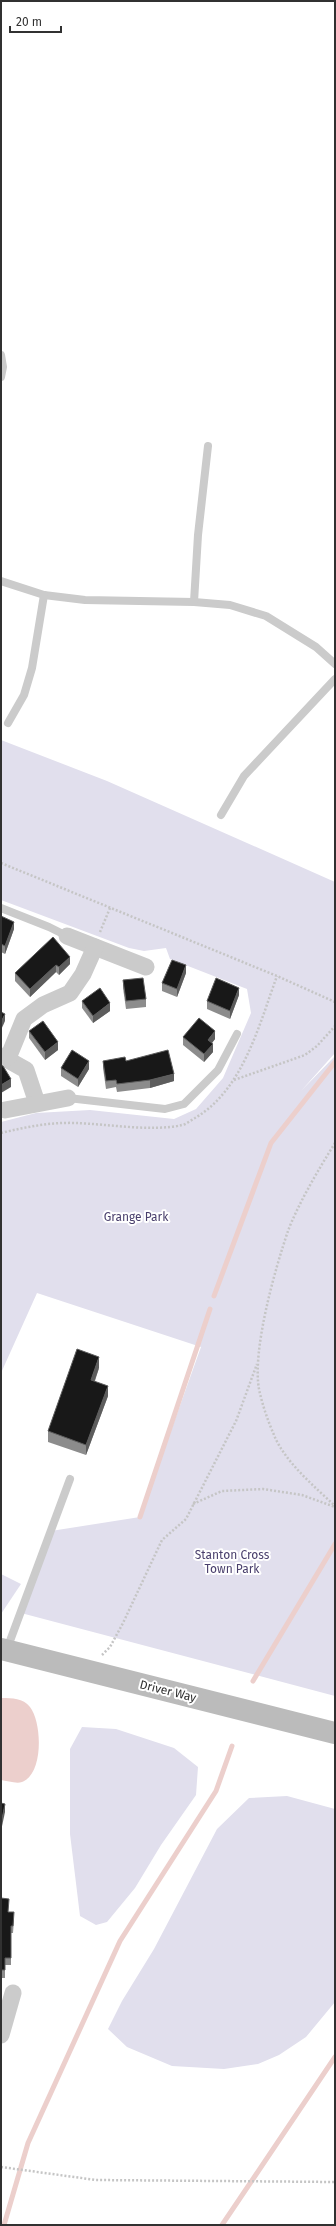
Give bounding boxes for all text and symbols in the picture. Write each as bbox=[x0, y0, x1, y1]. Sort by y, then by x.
scale bar bbox=[10, 8, 61, 34]
text: 20 m bbox=[16, 15, 42, 29]
park label: Grange Park bbox=[104, 1210, 169, 1224]
park label: Stanton Cross Town Park bbox=[195, 1548, 270, 1576]
street label: Driver Way bbox=[138, 1677, 198, 1705]

